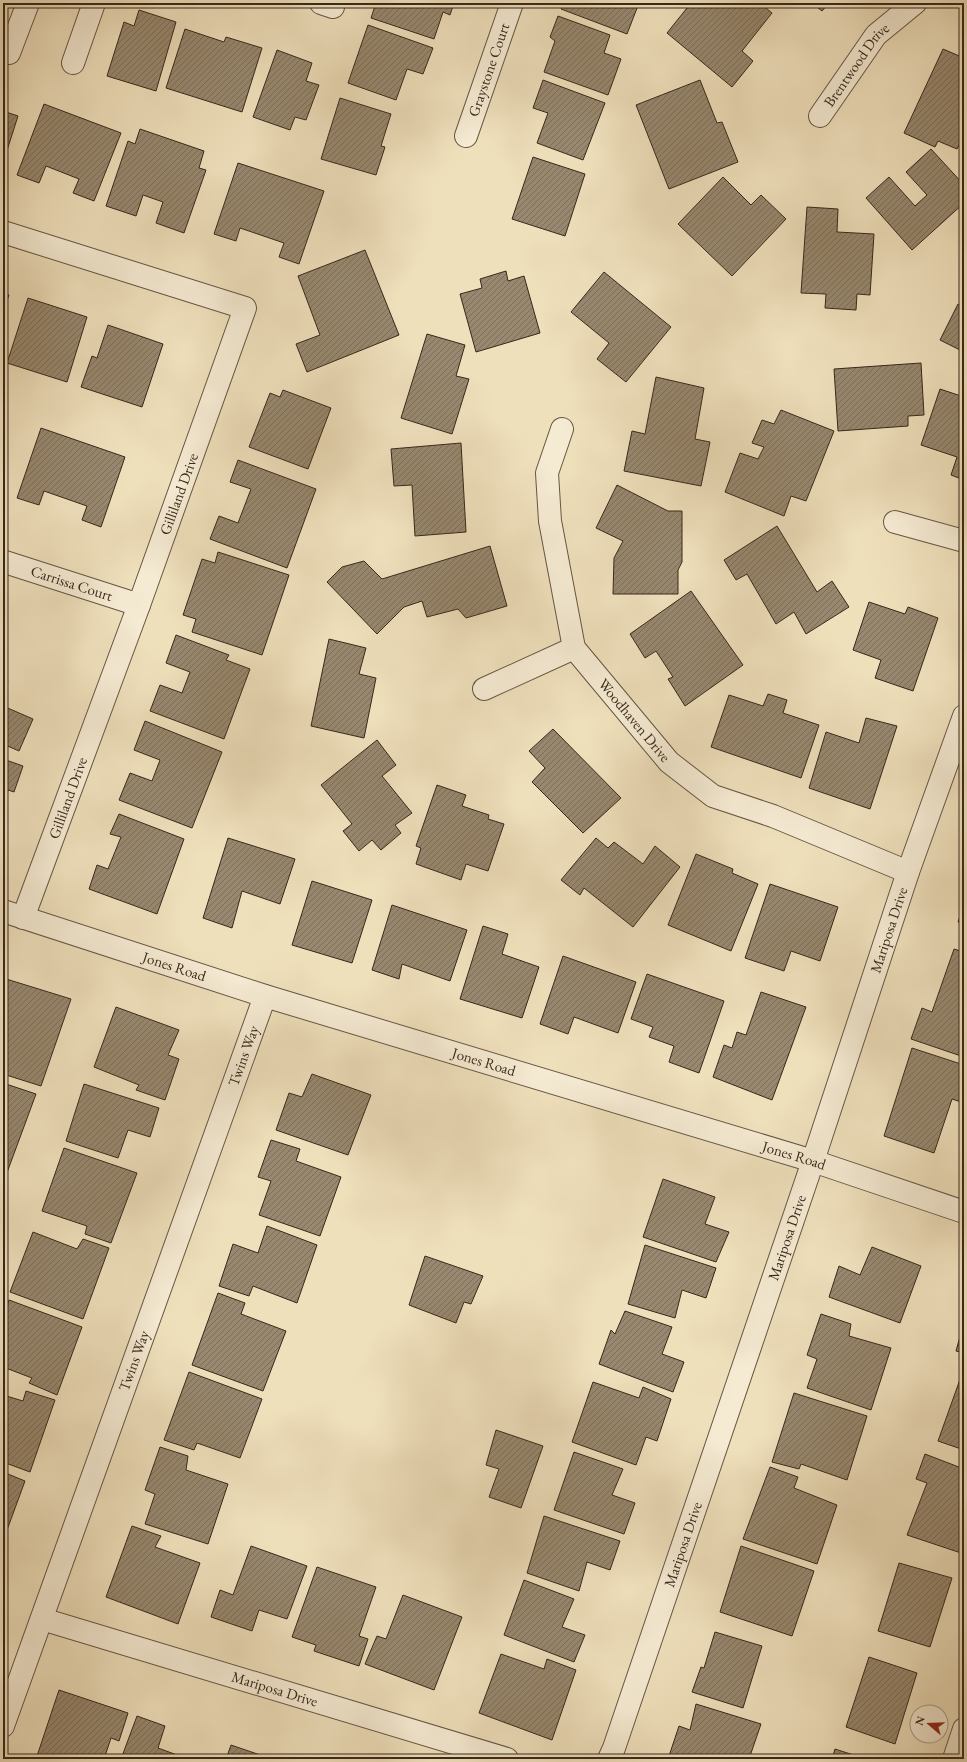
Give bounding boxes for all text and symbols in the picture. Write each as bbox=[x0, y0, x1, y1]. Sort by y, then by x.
street label: Brentwood Drive bbox=[819, 18, 893, 110]
street label: Graystone Court bbox=[463, 20, 513, 119]
street label: Gilliland Drive bbox=[155, 450, 202, 537]
street label: Carrissa Court bbox=[29, 561, 115, 605]
street label: Woodhaven Drive bbox=[594, 674, 675, 766]
street label: Gilliland Drive bbox=[44, 754, 91, 841]
street label: Mariposa Drive bbox=[866, 884, 911, 975]
street label: Jones Road bbox=[138, 946, 209, 985]
street label: Twins Way bbox=[223, 1022, 263, 1089]
street label: Jones Road bbox=[448, 1042, 519, 1080]
street label: Jones Road bbox=[758, 1136, 829, 1174]
street label: Mariposa Drive bbox=[763, 1192, 810, 1283]
street label: Twins Way bbox=[114, 1327, 153, 1393]
street label: Mariposa Drive bbox=[659, 1499, 706, 1590]
street label: Mariposa Drive bbox=[229, 1667, 320, 1711]
north arrow bbox=[909, 1704, 949, 1744]
text: N bbox=[911, 1714, 928, 1727]

